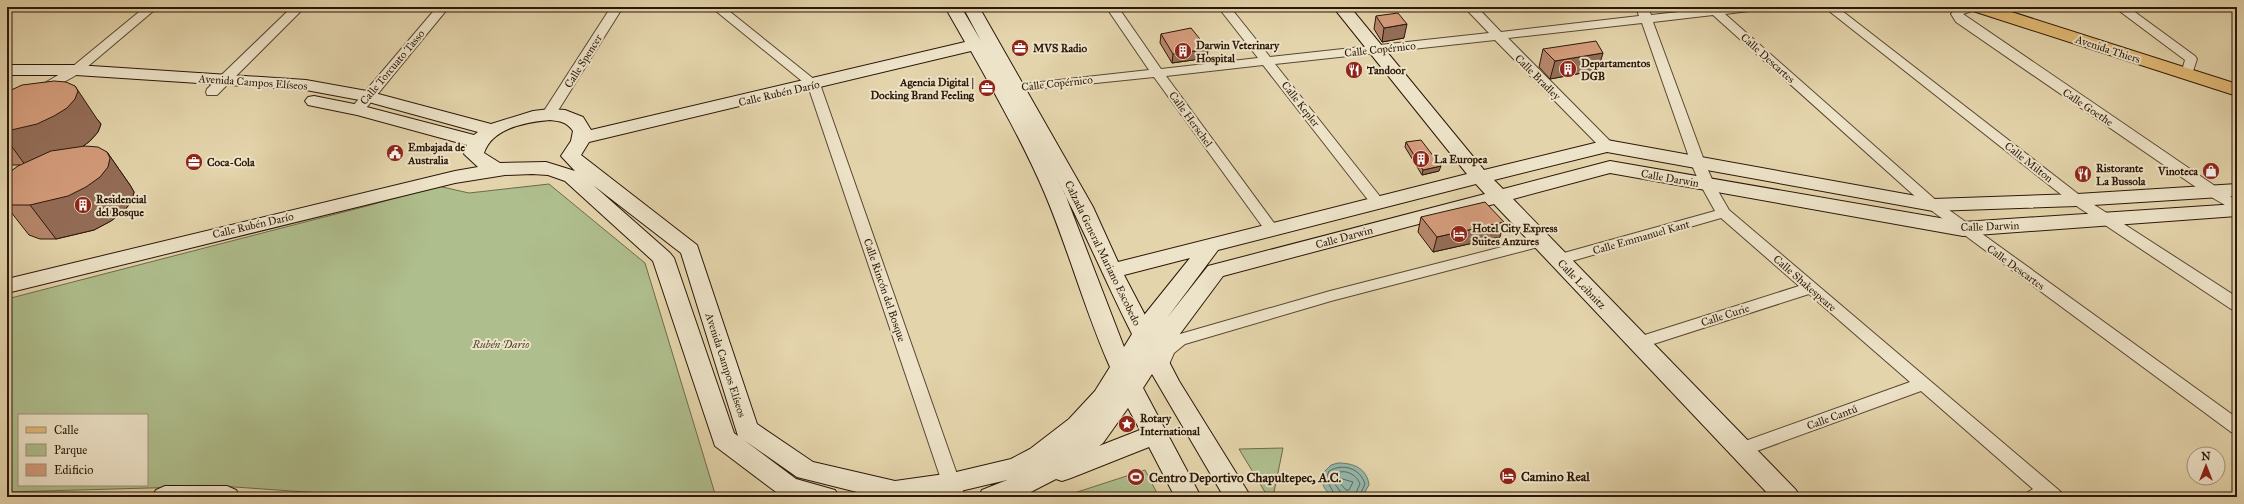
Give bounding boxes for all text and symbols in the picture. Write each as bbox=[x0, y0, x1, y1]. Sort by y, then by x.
street label: Calle Torcuato Tasso bbox=[357, 27, 428, 107]
street label: Calle Spencer bbox=[562, 31, 605, 90]
street label: Calle Descartes bbox=[1738, 31, 1797, 86]
street label: Avenida Thiers bbox=[2073, 33, 2142, 66]
office icon: MVS Radio bbox=[1010, 38, 1030, 58]
place label: Darwin Veterinary Hospital bbox=[1196, 39, 1280, 66]
street label: Calle Copérnico bbox=[1344, 39, 1417, 60]
building icon: Darwin Veterinary Hospital bbox=[1173, 41, 1193, 61]
place label: MVS Radio bbox=[1033, 42, 1088, 55]
street label: Calle Bradley bbox=[1512, 52, 1564, 103]
place label: Departamentos DGB bbox=[1581, 57, 1650, 83]
building icon: Departamentos DGB bbox=[1558, 59, 1578, 79]
restaurant icon: Tandoor bbox=[1344, 60, 1364, 80]
place label: Tandoor bbox=[1366, 64, 1406, 77]
street label: Avenida Campos Elíseos bbox=[197, 72, 308, 93]
street label: Calle Copérnico bbox=[1021, 73, 1094, 94]
place label: Agencia Digital | Docking Brand Feeling bbox=[870, 76, 975, 102]
street label: Calle Rubén Darío bbox=[737, 78, 821, 109]
office icon: Agencia Digital | Docking Brand Feeling bbox=[977, 78, 997, 98]
street label: Calle Kepler bbox=[1279, 79, 1323, 130]
street label: Calle Goethe bbox=[2060, 86, 2116, 129]
street label: Calle Herschel bbox=[1166, 89, 1215, 150]
street label: Calle Milton bbox=[2002, 139, 2055, 185]
place label: Embajada de Australia bbox=[407, 141, 465, 167]
public building icon: Embajada de Australia bbox=[385, 143, 405, 163]
building icon: La Europea bbox=[1411, 149, 1431, 169]
office icon: Coca-Cola bbox=[184, 152, 204, 172]
place label: La Europea bbox=[1434, 153, 1488, 167]
place label: Coca-Cola bbox=[207, 156, 255, 169]
shop icon: Vinoteca bbox=[2201, 161, 2221, 181]
place label: Ristorante La Bussola bbox=[2096, 162, 2146, 188]
restaurant icon: Ristorante La Bussola bbox=[2073, 164, 2093, 184]
place label: Vinoteca bbox=[2157, 165, 2198, 178]
street label: Calle Darwin bbox=[1640, 167, 1700, 190]
street label: Calzada General Mariano Escobedo bbox=[1062, 179, 1144, 328]
place label: Residencial del Bosque bbox=[96, 193, 148, 220]
building icon: Residencial del Bosque bbox=[73, 195, 93, 215]
street label: Calle Rubén Darío bbox=[211, 210, 295, 241]
street label: Calle Emmanuel Kant bbox=[1591, 217, 1691, 258]
street label: Calle Darwin bbox=[1960, 219, 2020, 234]
place label: Hotel City Express Suites Anzures bbox=[1472, 222, 1558, 248]
street label: Calle Darwin bbox=[1314, 224, 1374, 251]
hotel icon: Hotel City Express Suites Anzures bbox=[1449, 224, 1469, 244]
street label: Calle Rincón del Bosque bbox=[860, 237, 908, 344]
street label: Calle Descartes bbox=[1984, 242, 2047, 293]
street label: Calle Shakespeare bbox=[1771, 253, 1839, 314]
street label: Calle Leibnitz bbox=[1555, 257, 1609, 312]
street label: Calle Curie bbox=[1699, 301, 1751, 329]
street label: Avenida Campos Elíseos bbox=[702, 310, 749, 419]
park label: Rubén Dario bbox=[472, 338, 529, 351]
street label: Calle Cantú bbox=[1805, 402, 1859, 433]
place label: Rotary International bbox=[1140, 412, 1201, 438]
legend bbox=[18, 414, 148, 486]
place icon: Rotary International bbox=[1117, 414, 1137, 434]
text: Calle bbox=[54, 423, 79, 437]
text: Parque bbox=[54, 443, 87, 458]
north arrow bbox=[2186, 446, 2226, 486]
text: N bbox=[2201, 450, 2211, 463]
text: Edificio bbox=[54, 463, 93, 477]
hotel icon: Camino Real bbox=[1498, 466, 1518, 486]
sports icon: Centro Deportivo Chapultepec, A.C. bbox=[1126, 467, 1146, 487]
place label: Camino Real bbox=[1521, 469, 1590, 485]
place label: Centro Deportivo Chapultepec, A.C. bbox=[1149, 470, 1342, 486]

